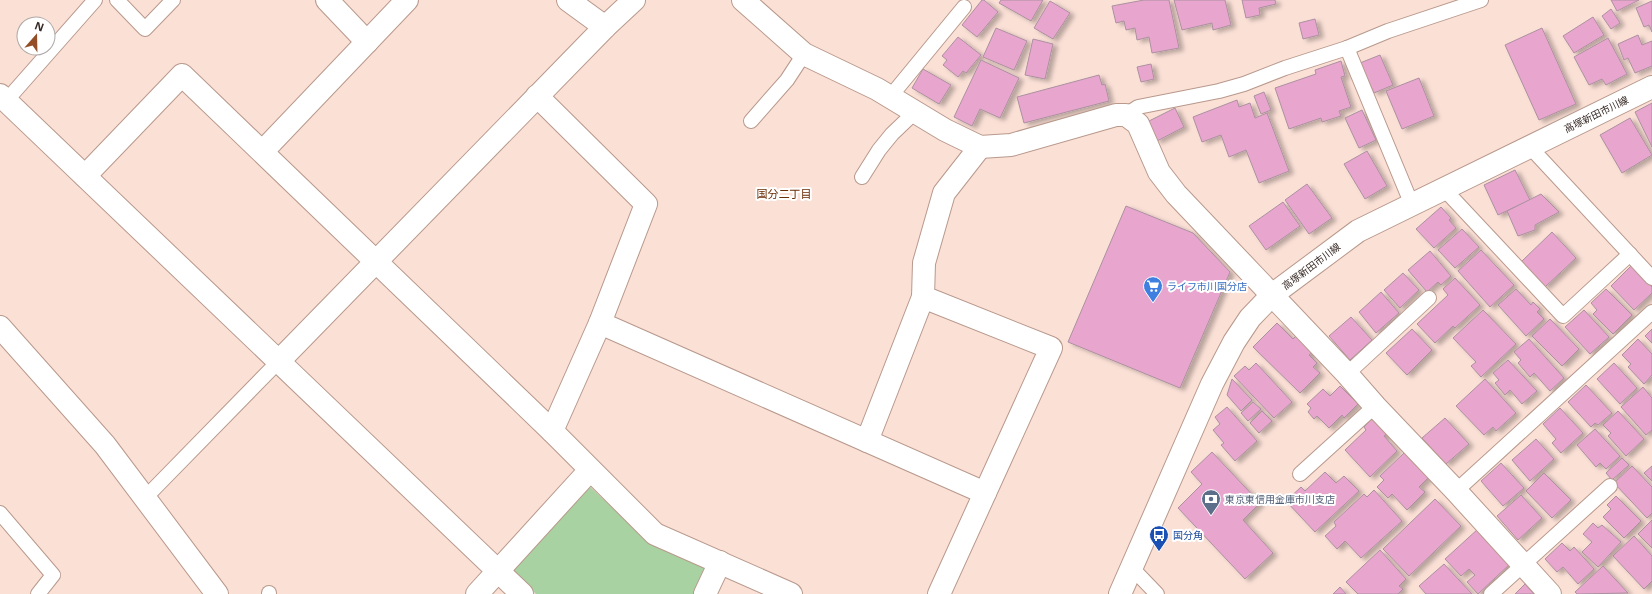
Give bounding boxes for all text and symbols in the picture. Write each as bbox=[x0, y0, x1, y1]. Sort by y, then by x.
north arrow bbox=[16, 16, 56, 56]
text: N bbox=[33, 18, 46, 35]
street label: 高塚新田市川線 bbox=[1561, 92, 1631, 136]
district label: 国分二丁目 bbox=[757, 186, 812, 201]
street label: 高塚新田市川線 bbox=[1279, 239, 1343, 293]
supermarket icon: ライフ市川国分店 bbox=[1142, 275, 1164, 303]
place label: ライフ市川国分店 bbox=[1167, 279, 1247, 293]
bank icon: 東京東信用金庫市川支店 bbox=[1200, 488, 1222, 516]
place label: 東京東信用金庫市川支店 bbox=[1225, 492, 1335, 506]
bus stop icon: 国分角 bbox=[1148, 524, 1170, 552]
place label: 国分角 bbox=[1173, 528, 1203, 542]

